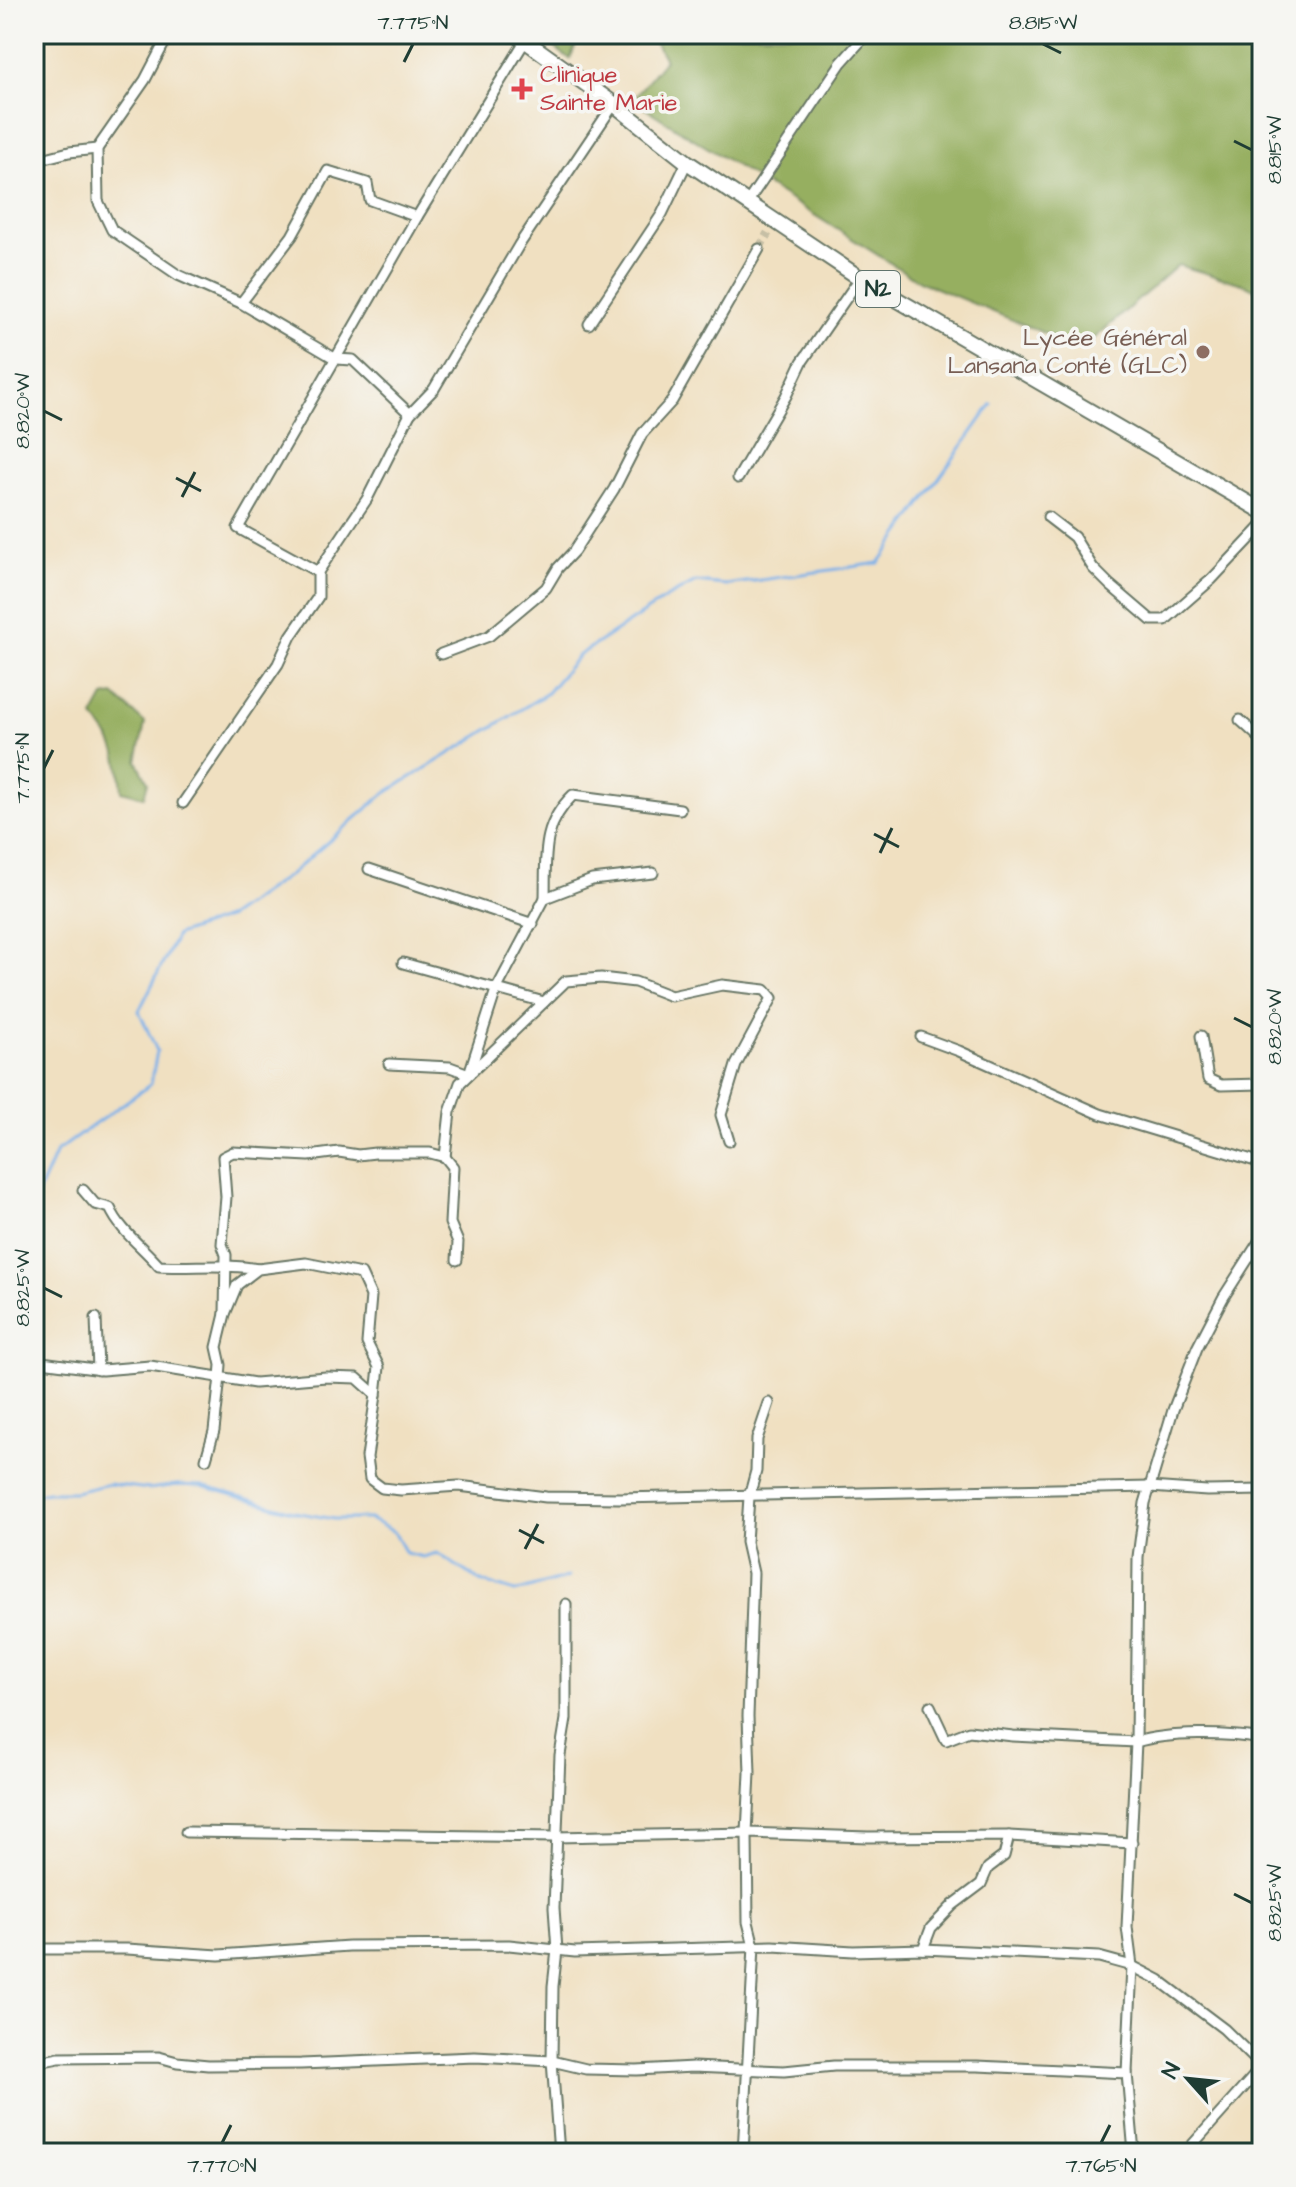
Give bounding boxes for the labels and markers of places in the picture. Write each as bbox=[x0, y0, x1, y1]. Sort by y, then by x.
place label: Clinique Sainte Marie bbox=[540, 58, 678, 120]
marker: Clinique Sainte Marie bbox=[511, 78, 533, 100]
place label: Lycée Général Lansana Conté (GLC) bbox=[947, 321, 1187, 383]
marker: Lycée Général Lansana Conté (GLC) bbox=[1194, 343, 1212, 361]

